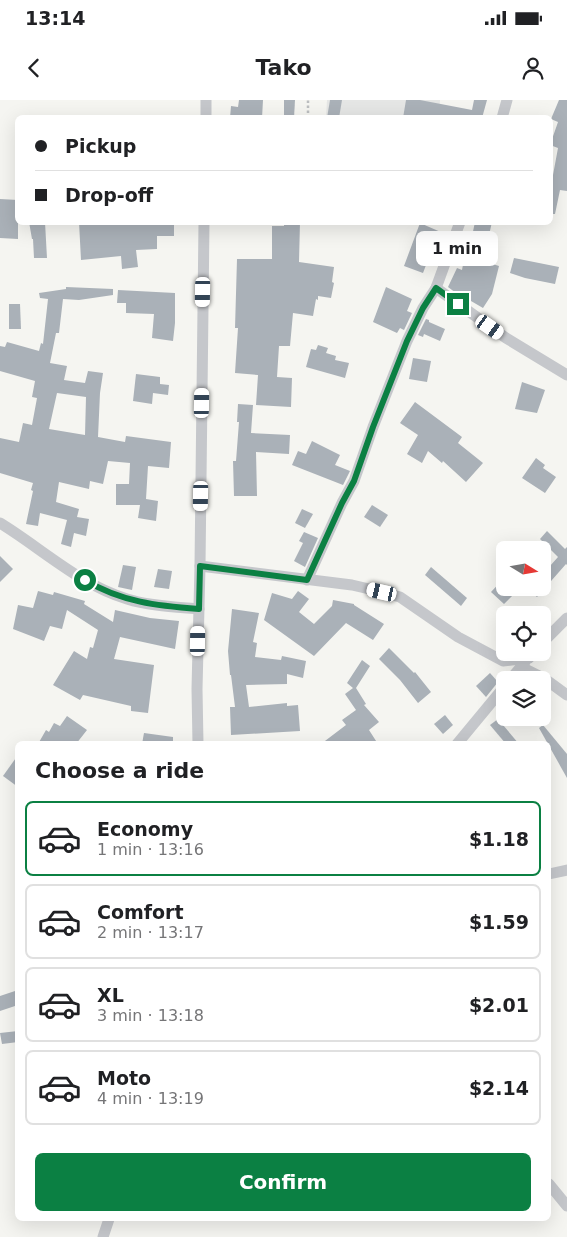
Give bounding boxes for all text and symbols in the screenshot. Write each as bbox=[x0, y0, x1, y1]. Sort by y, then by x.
text: 13:14 bbox=[25, 7, 85, 29]
icon: back bbox=[20, 54, 48, 82]
icon: person bbox=[519, 54, 547, 82]
text: Tako bbox=[255, 55, 312, 80]
text: Pickup bbox=[65, 135, 136, 157]
text: Drop-off bbox=[65, 184, 153, 206]
callout: 1 min bbox=[417, 232, 499, 266]
text: 1 min bbox=[432, 239, 482, 258]
car bbox=[195, 277, 210, 307]
route end bbox=[447, 293, 469, 315]
car bbox=[473, 312, 506, 342]
car bbox=[194, 388, 209, 418]
car bbox=[193, 481, 208, 511]
north arrow bbox=[496, 541, 551, 596]
map controls bbox=[496, 541, 551, 726]
route start bbox=[74, 569, 96, 591]
car bbox=[365, 581, 398, 603]
button: locate bbox=[496, 606, 551, 661]
car bbox=[190, 626, 205, 656]
button: layers bbox=[496, 671, 551, 726]
text: Choose a ride bbox=[35, 758, 204, 783]
icon: car bbox=[37, 816, 82, 861]
text: Economy bbox=[97, 818, 193, 840]
text: $1.18 bbox=[469, 828, 529, 850]
text: 1 min · 13:16 bbox=[97, 840, 204, 859]
icon: car bbox=[37, 899, 82, 944]
text: Comfort bbox=[97, 901, 184, 923]
text: $1.59 bbox=[469, 911, 529, 933]
text: 2 min · 13:17 bbox=[97, 923, 204, 942]
icon: car bbox=[37, 982, 82, 1027]
text: XL bbox=[97, 984, 124, 1006]
text: $2.01 bbox=[469, 994, 529, 1016]
text: 3 min · 13:18 bbox=[97, 1006, 204, 1025]
icon: car bbox=[37, 1065, 82, 1110]
text: Moto bbox=[97, 1067, 151, 1089]
text: $2.14 bbox=[469, 1077, 529, 1099]
text: 4 min · 13:19 bbox=[97, 1089, 204, 1108]
button: Confirm bbox=[35, 1153, 531, 1211]

